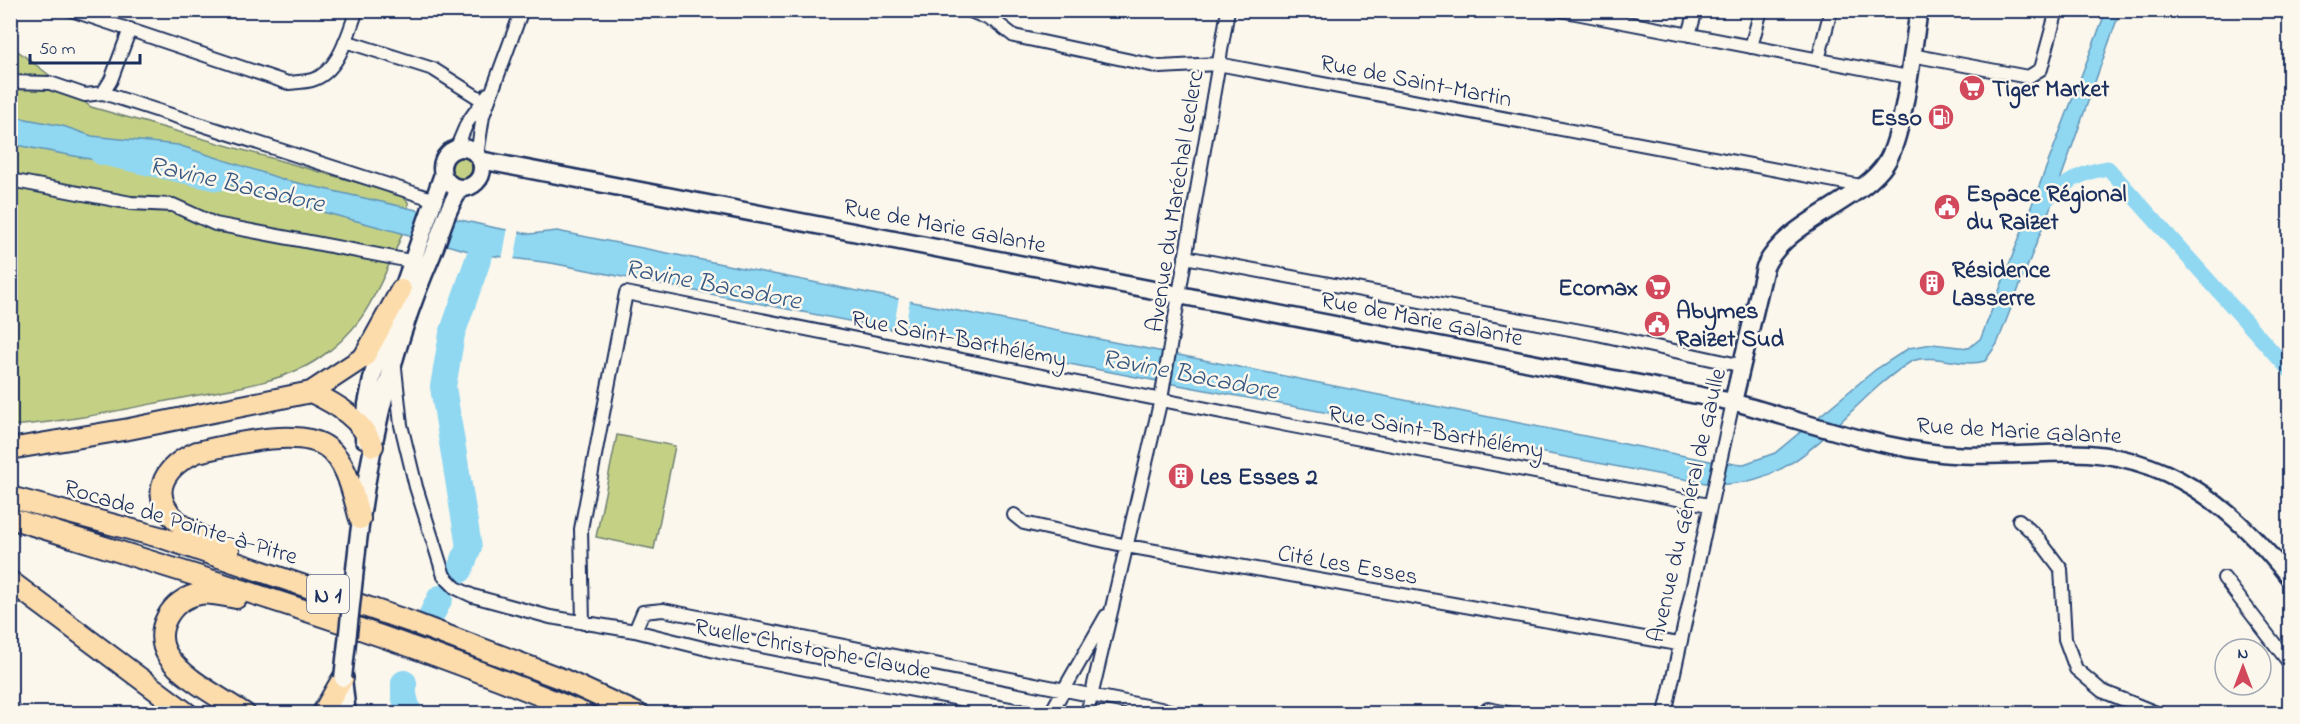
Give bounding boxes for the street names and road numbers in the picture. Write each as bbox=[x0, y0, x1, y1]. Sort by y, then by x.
street label: Rue de Saint-Martin bbox=[1317, 47, 1514, 118]
street label: Avenue du Maréchal Leclerc bbox=[1138, 68, 1215, 335]
street label: Rue de Marie Galante bbox=[840, 191, 1049, 264]
street label: Rue de Marie Galante bbox=[1317, 284, 1526, 357]
street label: Rue Saint-Barthélémy bbox=[848, 302, 1069, 379]
street label: Avenue du Général de Gaulle bbox=[1640, 365, 1737, 646]
street label: Rue Saint-Barthélémy bbox=[1325, 397, 1546, 471]
street label: Rue de Marie Galante bbox=[1915, 410, 2123, 455]
street label: Rocade de Pointe-à-Pitre bbox=[59, 471, 302, 576]
street label: Cité Les Esses bbox=[1275, 537, 1421, 596]
road number: N 1 bbox=[307, 575, 349, 613]
street label: Ruelle Christophe Claude bbox=[691, 610, 934, 691]

